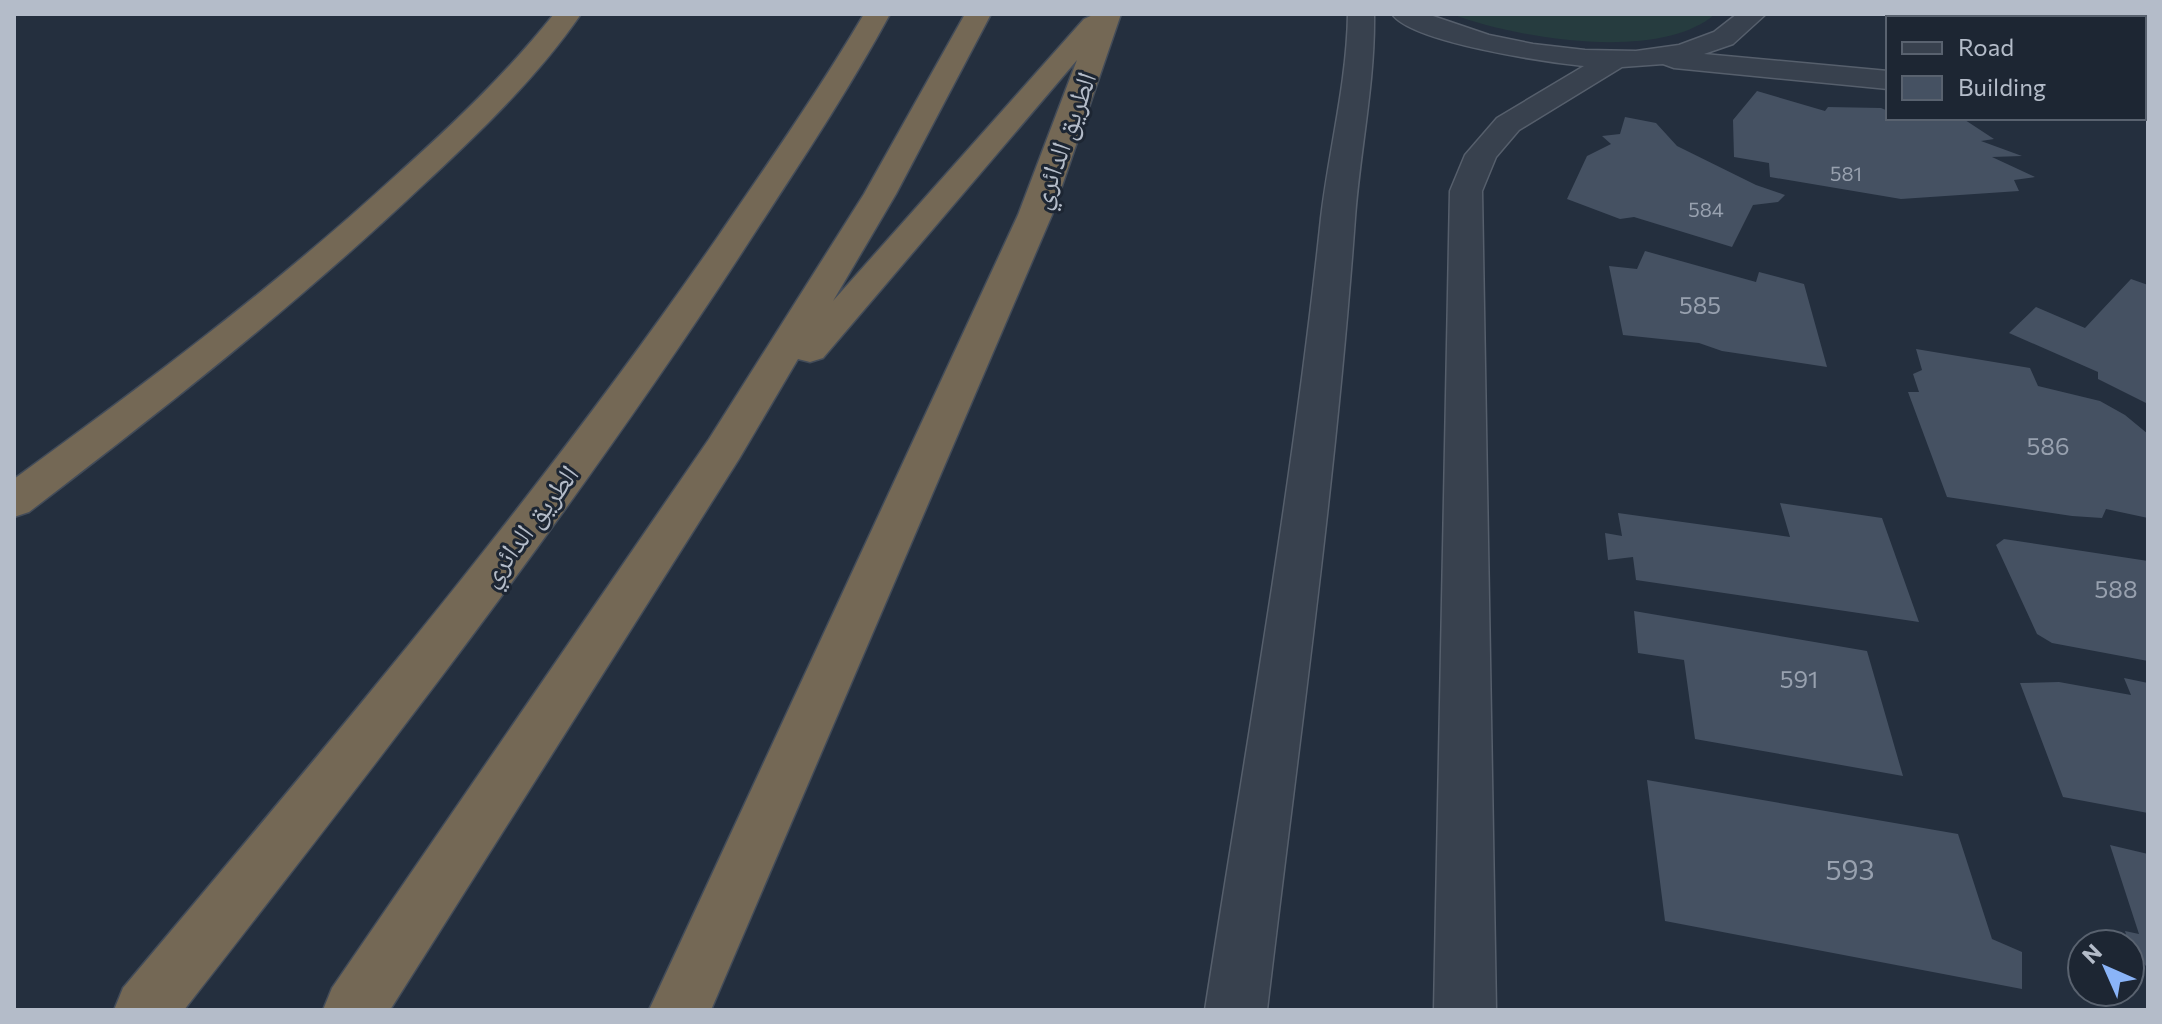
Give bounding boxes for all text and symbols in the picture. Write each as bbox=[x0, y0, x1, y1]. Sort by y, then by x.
legend bbox=[1886, 16, 2146, 120]
text: Road bbox=[1958, 32, 2014, 61]
street label: الطريق الدائري bbox=[1022, 67, 1109, 216]
text: Building bbox=[1958, 72, 2046, 101]
house number: 581 bbox=[1830, 161, 1862, 185]
house number: 584 bbox=[1688, 197, 1724, 221]
house number: 585 bbox=[1679, 290, 1721, 319]
house number: 586 bbox=[2027, 431, 2069, 460]
street label: الطريق الدائري bbox=[471, 458, 590, 597]
house number: 588 bbox=[2095, 574, 2137, 603]
house number: 591 bbox=[1780, 664, 1818, 693]
house number: 593 bbox=[1826, 852, 1874, 886]
north arrow bbox=[2066, 928, 2146, 1008]
text: N bbox=[2076, 938, 2107, 969]

